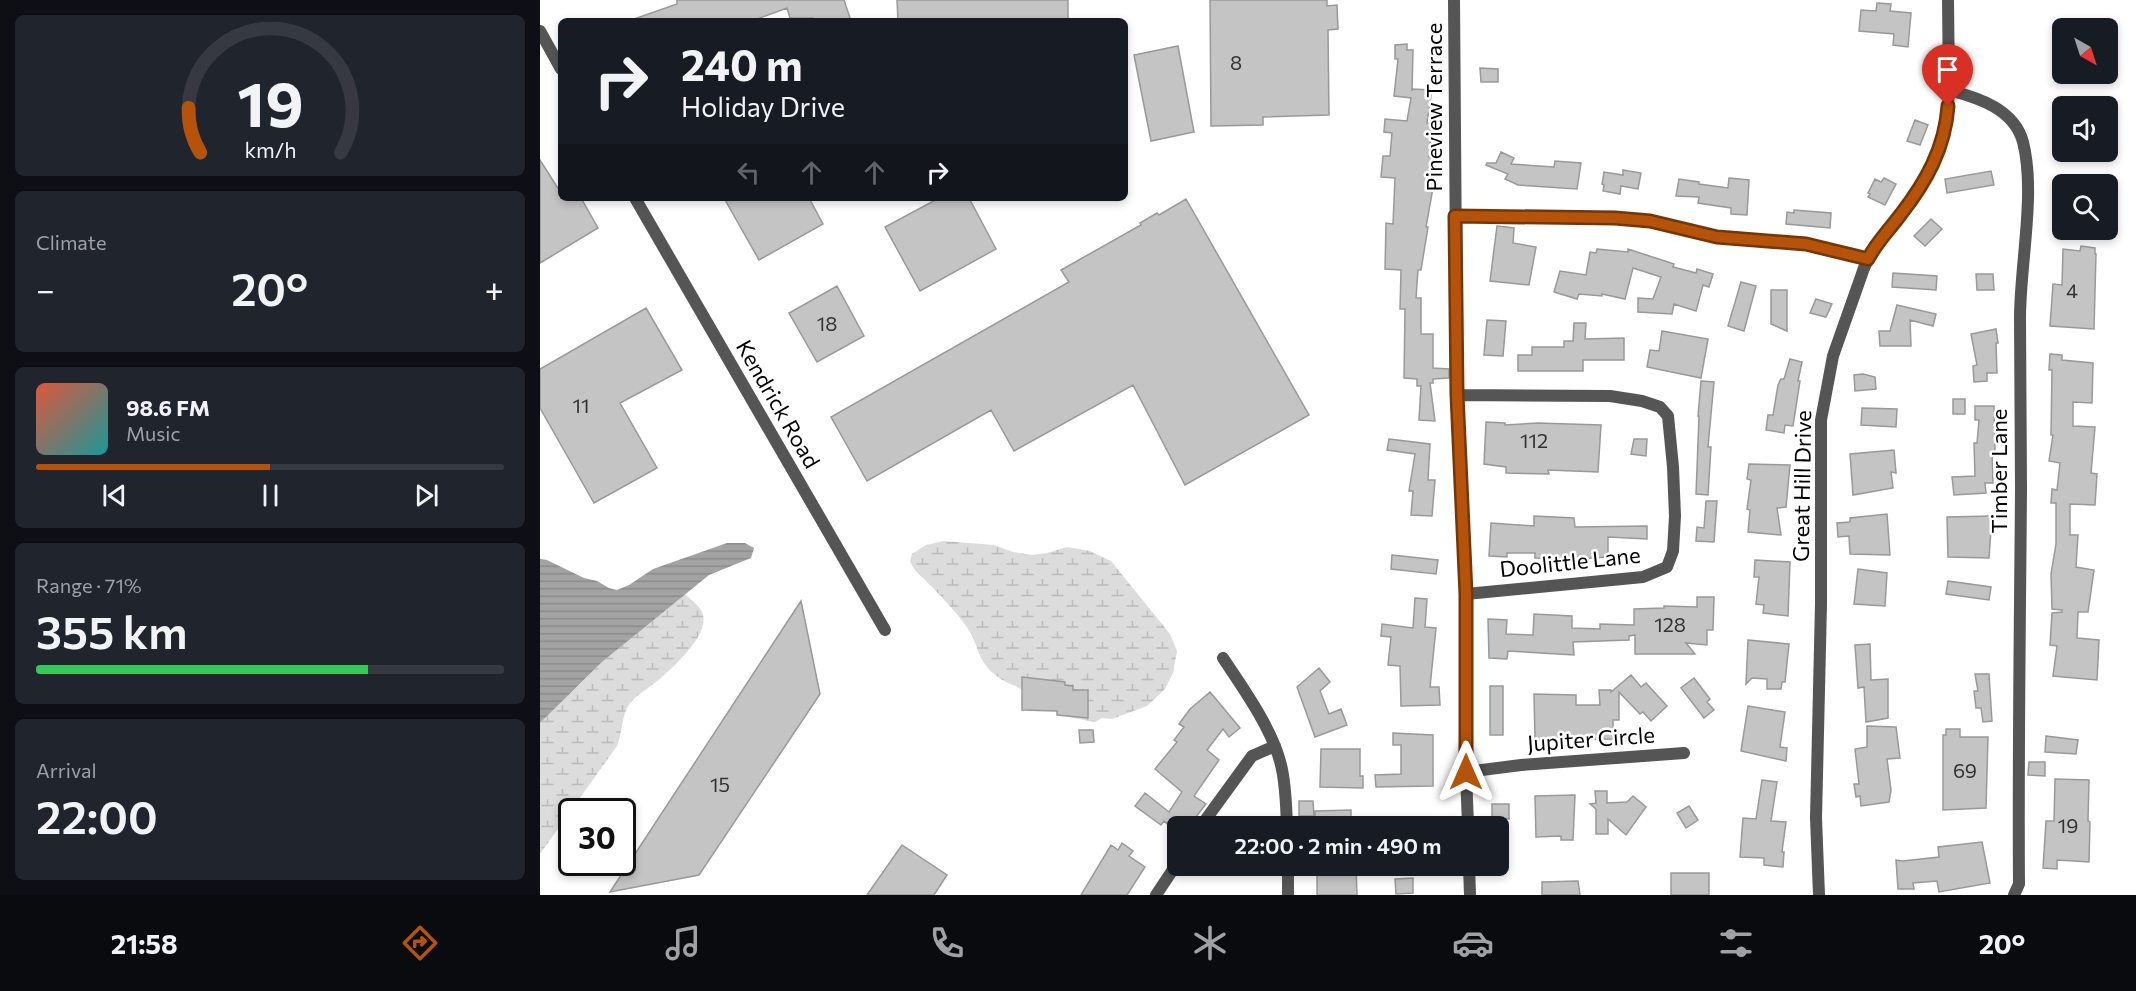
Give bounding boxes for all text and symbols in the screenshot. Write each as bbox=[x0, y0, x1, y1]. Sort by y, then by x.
north arrow bbox=[2052, 18, 2118, 84]
map controls bbox=[2052, 18, 2118, 240]
street label: Pineview Terrace bbox=[1420, 23, 1447, 191]
text: 240 m bbox=[681, 38, 803, 90]
icon: right bbox=[582, 42, 660, 120]
pin bbox=[1922, 44, 1973, 106]
house number: 8 bbox=[1230, 50, 1242, 74]
icon: arrive bbox=[1931, 53, 1964, 86]
text: 19 bbox=[237, 64, 303, 140]
text: Holiday Drive bbox=[681, 90, 845, 123]
button: sound bbox=[2052, 96, 2118, 162]
text: km/h bbox=[244, 136, 296, 162]
icon: left bbox=[732, 156, 765, 189]
icon: ahead bbox=[795, 156, 828, 189]
icon: ahead bbox=[858, 156, 891, 189]
icon: right bbox=[921, 156, 954, 189]
button: search bbox=[2052, 174, 2118, 240]
text: Climate bbox=[36, 230, 106, 254]
text: 20° bbox=[231, 260, 308, 315]
text: − bbox=[36, 268, 55, 309]
text: + bbox=[485, 268, 504, 309]
house number: 4 bbox=[2066, 278, 2078, 302]
house number: 18 bbox=[817, 311, 837, 335]
street label: Kendrick Road bbox=[731, 335, 826, 473]
house number: 11 bbox=[572, 393, 590, 417]
text: 98.6 FM bbox=[126, 394, 210, 421]
street label: Timber Lane bbox=[1985, 409, 2012, 533]
street label: Great Hill Drive bbox=[1787, 410, 1816, 562]
text: Music bbox=[126, 421, 180, 445]
house number: 112 bbox=[1520, 428, 1548, 452]
icon: previous bbox=[98, 479, 131, 512]
icon: pause bbox=[254, 479, 287, 512]
icon: next bbox=[410, 479, 443, 512]
street label: Doolittle Lane bbox=[1498, 541, 1642, 582]
text: Range · 71% bbox=[36, 573, 142, 597]
text: 355 km bbox=[36, 603, 187, 658]
house number: 128 bbox=[1654, 612, 1686, 636]
street label: Jupiter Circle bbox=[1526, 721, 1656, 756]
position arrow bbox=[1434, 740, 1498, 804]
text: Arrival bbox=[36, 758, 97, 782]
house number: 69 bbox=[1953, 758, 1977, 782]
house number: 15 bbox=[710, 772, 730, 796]
text: 22:00 bbox=[36, 788, 158, 843]
speed limit sign: 30 bbox=[558, 798, 636, 876]
house number: 19 bbox=[2058, 813, 2078, 837]
text: 22:00 · 2 min · 490 m bbox=[1235, 832, 1441, 859]
icon: directions bbox=[399, 922, 441, 964]
icon: music bbox=[662, 922, 704, 964]
icon: phone bbox=[926, 922, 968, 964]
icon: climate bbox=[1189, 922, 1231, 964]
icon: car bbox=[1452, 922, 1494, 964]
icon: filters bbox=[1715, 922, 1757, 964]
text: 21:58 bbox=[111, 927, 178, 960]
text: 20° bbox=[1979, 927, 2025, 960]

